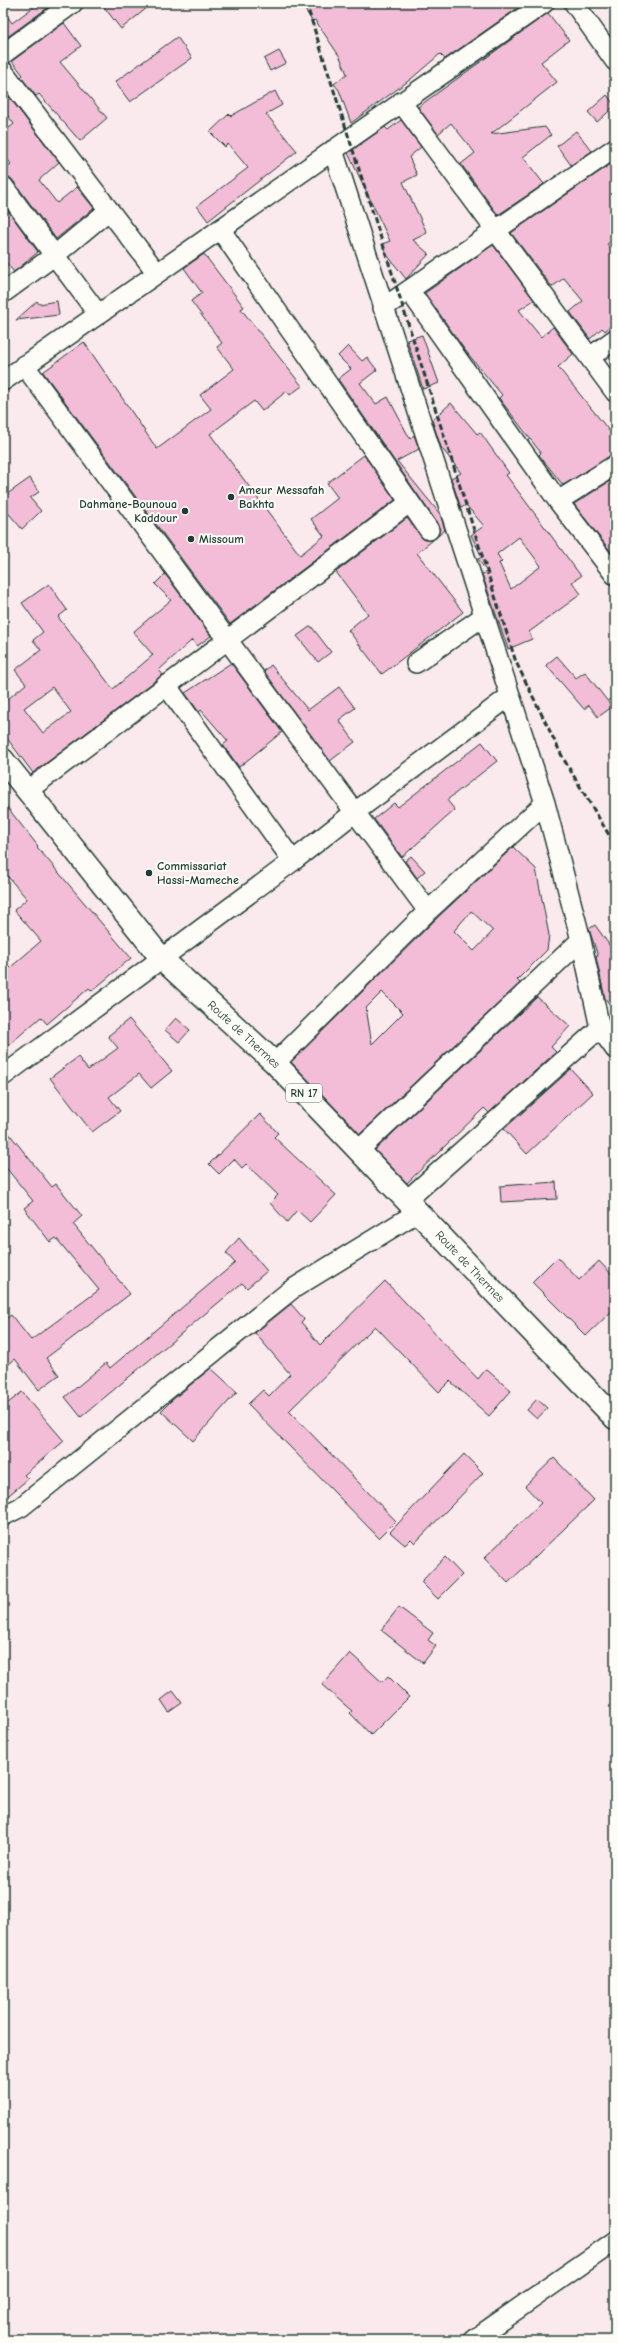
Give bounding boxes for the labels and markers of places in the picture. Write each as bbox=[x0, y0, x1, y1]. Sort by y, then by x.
place label: Ameur Messafah Bakhta bbox=[239, 483, 324, 511]
marker: Ameur Messafah Bakhta bbox=[226, 492, 236, 502]
place label: Dahmane-Bounoua Kaddour bbox=[79, 497, 177, 525]
marker: Dahmane-Bounoua Kaddour bbox=[180, 506, 190, 516]
place label: Missoum bbox=[199, 532, 244, 546]
marker: Missoum bbox=[186, 534, 196, 544]
place label: Commissariat Hassi-Mameche bbox=[157, 859, 239, 887]
marker: Commissariat Hassi-Mameche bbox=[144, 868, 154, 878]

